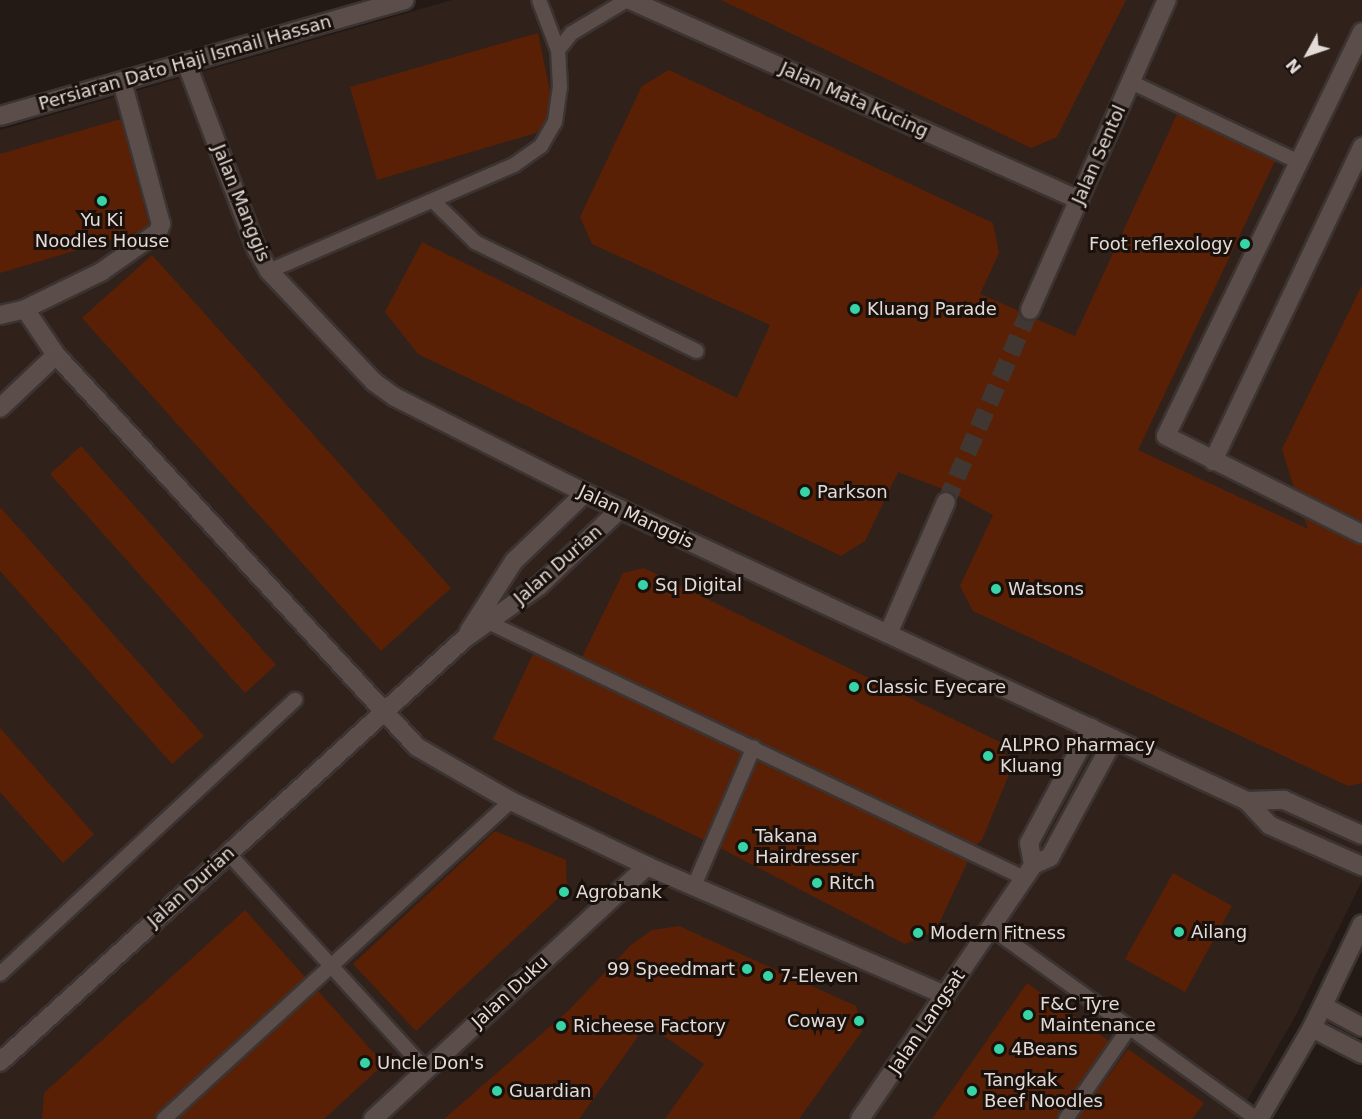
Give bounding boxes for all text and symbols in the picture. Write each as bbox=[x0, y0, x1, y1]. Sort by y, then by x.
street label: Persiaran Dato Haji Ismail Hassan bbox=[36, 11, 334, 115]
north arrow bbox=[1278, 24, 1338, 84]
text: N bbox=[1282, 55, 1305, 77]
street label: Jalan Mata Kucing bbox=[777, 58, 931, 142]
street label: Jalan Sentol bbox=[1067, 102, 1131, 208]
street label: Jalan Manggis bbox=[208, 141, 274, 265]
marker: Yu Ki Noodles House bbox=[95, 194, 109, 208]
place label: Yu Ki Noodles House bbox=[35, 210, 169, 252]
place label: Foot reflexology bbox=[1089, 233, 1233, 255]
marker: Foot reflexology bbox=[1238, 237, 1252, 251]
place label: Kluang Parade bbox=[867, 298, 997, 320]
marker: Kluang Parade bbox=[848, 302, 862, 316]
street label: Jalan Manggis bbox=[575, 481, 697, 553]
place label: Parkson bbox=[817, 481, 888, 503]
marker: Parkson bbox=[798, 485, 812, 499]
street label: Jalan Durian bbox=[510, 521, 606, 609]
place label: Sq Digital bbox=[655, 574, 742, 596]
marker: Sq Digital bbox=[636, 578, 650, 592]
place label: Watsons bbox=[1008, 578, 1084, 600]
marker: Watsons bbox=[989, 582, 1003, 596]
place label: Classic Eyecare bbox=[866, 676, 1006, 698]
marker: Classic Eyecare bbox=[847, 680, 861, 694]
place label: ALPRO Pharmacy Kluang bbox=[1000, 735, 1155, 777]
marker: ALPRO Pharmacy Kluang bbox=[981, 749, 995, 763]
place label: Takana Hairdresser bbox=[755, 826, 858, 868]
marker: Takana Hairdresser bbox=[736, 840, 750, 854]
street label: Jalan Durian bbox=[143, 842, 239, 932]
place label: Ritch bbox=[829, 872, 875, 894]
marker: Ritch bbox=[810, 876, 824, 890]
place label: Agrobank bbox=[576, 881, 662, 903]
marker: Agrobank bbox=[557, 885, 571, 899]
place label: Ailang bbox=[1191, 921, 1247, 943]
place label: Modern Fitness bbox=[930, 922, 1066, 944]
marker: Ailang bbox=[1172, 925, 1186, 939]
marker: Modern Fitness bbox=[911, 926, 925, 940]
street label: Jalan Duku bbox=[468, 951, 552, 1033]
place label: 99 Speedmart bbox=[607, 958, 735, 980]
marker: 99 Speedmart bbox=[740, 962, 754, 976]
place label: 7-Eleven bbox=[780, 965, 859, 987]
street label: Jalan Langsat bbox=[884, 966, 970, 1078]
marker: 7-Eleven bbox=[761, 969, 775, 983]
place label: F&C Tyre Maintenance bbox=[1040, 994, 1156, 1036]
marker: F&C Tyre Maintenance bbox=[1021, 1008, 1035, 1022]
place label: Coway bbox=[787, 1010, 847, 1032]
marker: Coway bbox=[852, 1014, 866, 1028]
place label: Richeese Factory bbox=[573, 1015, 726, 1037]
marker: Richeese Factory bbox=[554, 1019, 568, 1033]
place label: 4Beans bbox=[1011, 1038, 1078, 1060]
marker: 4Beans bbox=[992, 1042, 1006, 1056]
place label: Uncle Don's bbox=[377, 1052, 484, 1074]
marker: Uncle Don's bbox=[358, 1056, 372, 1070]
place label: Tangkak Beef Noodles bbox=[984, 1070, 1103, 1112]
place label: Guardian bbox=[509, 1080, 591, 1102]
marker: Guardian bbox=[490, 1084, 504, 1098]
marker: Tangkak Beef Noodles bbox=[965, 1084, 979, 1098]

